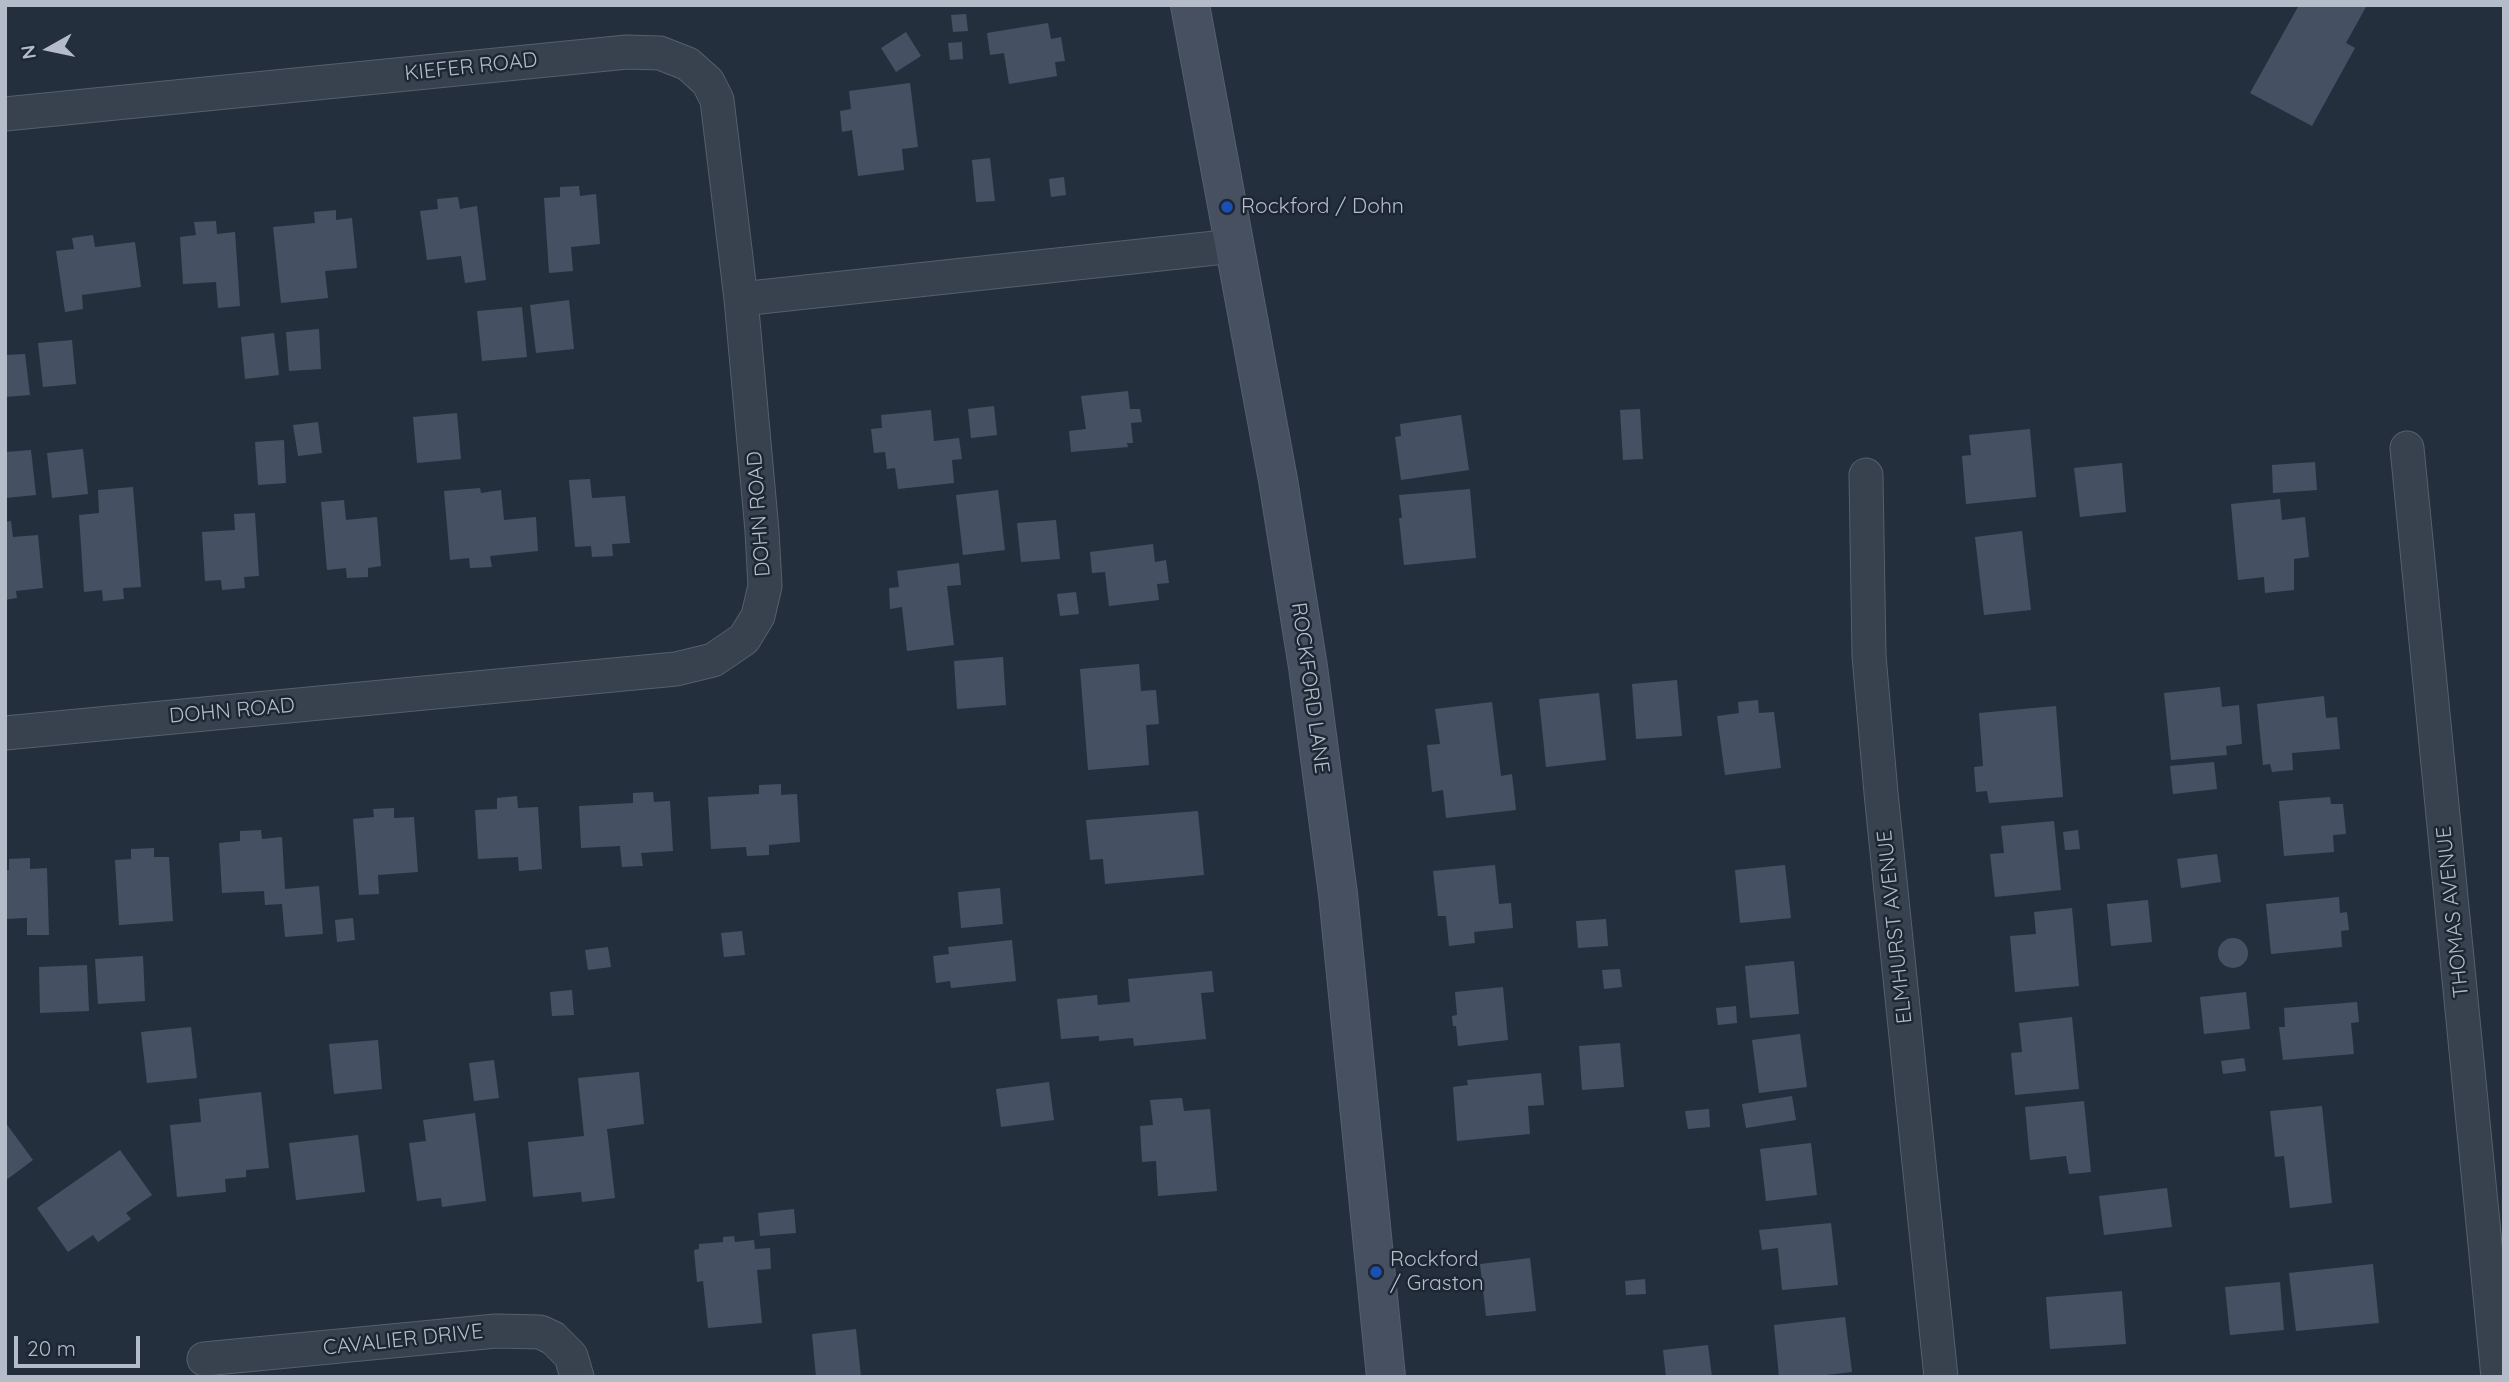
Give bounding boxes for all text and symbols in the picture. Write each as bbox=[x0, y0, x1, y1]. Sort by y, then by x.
north arrow bbox=[14, 14, 84, 84]
text: N bbox=[15, 44, 41, 61]
street label: KIEFER ROAD bbox=[403, 47, 539, 87]
place label: Rockford / Dohn bbox=[1241, 194, 1404, 220]
marker: Rockford / Dohn bbox=[1219, 199, 1235, 215]
street label: DOHN ROAD bbox=[742, 450, 776, 578]
street label: ROCKFORD LANE bbox=[1286, 601, 1334, 775]
street label: DOHN ROAD bbox=[168, 693, 296, 729]
street label: THOMAS AVENUE bbox=[2431, 825, 2475, 999]
street label: ELMHURST AVENUE bbox=[1872, 829, 1918, 1025]
place label: Rockford / Graston bbox=[1390, 1247, 1484, 1297]
marker: Rockford / Graston bbox=[1368, 1264, 1384, 1280]
street label: CAVALIER DRIVE bbox=[322, 1319, 484, 1361]
scale bar bbox=[18, 1322, 144, 1366]
text: 20 m bbox=[27, 1335, 76, 1361]

